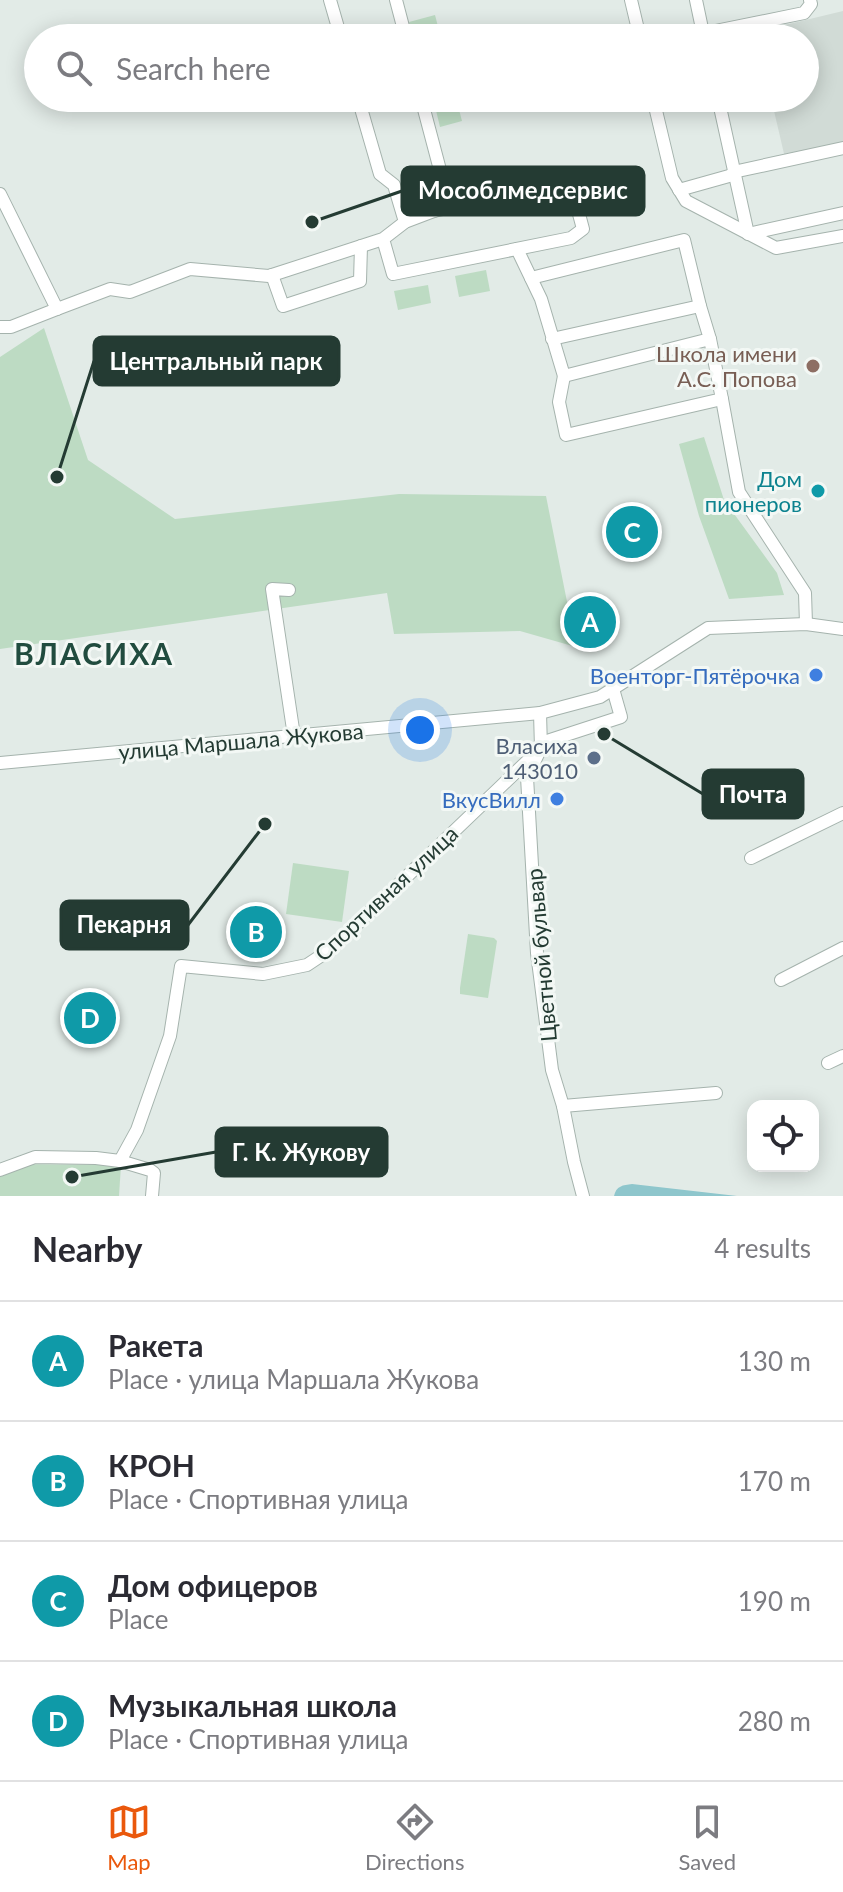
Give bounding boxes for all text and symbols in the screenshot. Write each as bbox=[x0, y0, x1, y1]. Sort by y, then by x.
search box bbox=[24, 24, 819, 112]
icon: search bbox=[52, 46, 96, 90]
text: Search here bbox=[116, 50, 271, 86]
callout: Мособлмедсервис bbox=[402, 167, 644, 215]
text: Мособлмедсервис bbox=[418, 175, 628, 204]
callout: Центральный парк bbox=[94, 337, 339, 385]
place label: Школа имени А.С. Попова bbox=[656, 340, 797, 392]
text: Центральный парк bbox=[110, 346, 322, 375]
marker: Школа имени А.С. Попова bbox=[804, 357, 822, 375]
place label: Дом пионеров bbox=[705, 465, 802, 517]
marker: Дом пионеров bbox=[809, 482, 827, 500]
pin: C bbox=[606, 502, 658, 562]
pin: A bbox=[564, 592, 616, 652]
district label: ВЛАСИХА bbox=[14, 635, 174, 671]
place label: Военторг-Пятёрочка bbox=[590, 662, 800, 689]
marker: Военторг-Пятёрочка bbox=[807, 666, 825, 684]
your location bbox=[400, 710, 440, 750]
street label: улица Маршала Жукова bbox=[117, 717, 365, 765]
place label: Власиха 143010 bbox=[495, 732, 578, 784]
marker: Власиха 143010 bbox=[585, 749, 603, 767]
callout: Почта bbox=[703, 770, 803, 818]
text: Почта bbox=[719, 779, 787, 808]
place label: ВкусВилл bbox=[442, 786, 541, 813]
marker: ВкусВилл bbox=[548, 790, 566, 808]
street label: Спортивная улица bbox=[309, 820, 463, 966]
street label: Цветной бульвар bbox=[520, 867, 562, 1043]
callout: Пекарня bbox=[61, 901, 188, 949]
pin: B bbox=[230, 902, 282, 962]
text: Пекарня bbox=[76, 909, 172, 938]
pin: D bbox=[64, 988, 116, 1048]
map controls bbox=[747, 1100, 819, 1172]
button: locate bbox=[747, 1100, 819, 1172]
callout: Г. К. Жукову bbox=[216, 1128, 387, 1176]
text: Г. К. Жукову bbox=[232, 1137, 370, 1166]
text: Nearby bbox=[32, 1228, 143, 1269]
text: 4 results bbox=[714, 1232, 811, 1264]
text: Ракета bbox=[108, 1327, 204, 1363]
text: A bbox=[49, 1345, 67, 1377]
text: 130 m bbox=[738, 1345, 811, 1377]
text: Place · улица Маршала Жукова bbox=[108, 1363, 479, 1395]
text: КРОН bbox=[108, 1447, 195, 1483]
text: B bbox=[49, 1465, 67, 1497]
text: 170 m bbox=[738, 1465, 811, 1497]
text: Place · Спортивная улица bbox=[108, 1483, 409, 1515]
text: Дом офицеров bbox=[108, 1567, 318, 1603]
text: C bbox=[49, 1585, 67, 1617]
text: 190 m bbox=[738, 1585, 811, 1617]
text: Place bbox=[108, 1603, 169, 1635]
text: Музыкальная школа bbox=[108, 1687, 397, 1723]
text: D bbox=[48, 1705, 68, 1737]
text: 280 m bbox=[738, 1705, 811, 1737]
text: Place · Спортивная улица bbox=[108, 1723, 409, 1755]
tab: Map bbox=[107, 1800, 151, 1875]
tab: Directions bbox=[365, 1800, 464, 1875]
tab: Saved bbox=[678, 1800, 736, 1875]

